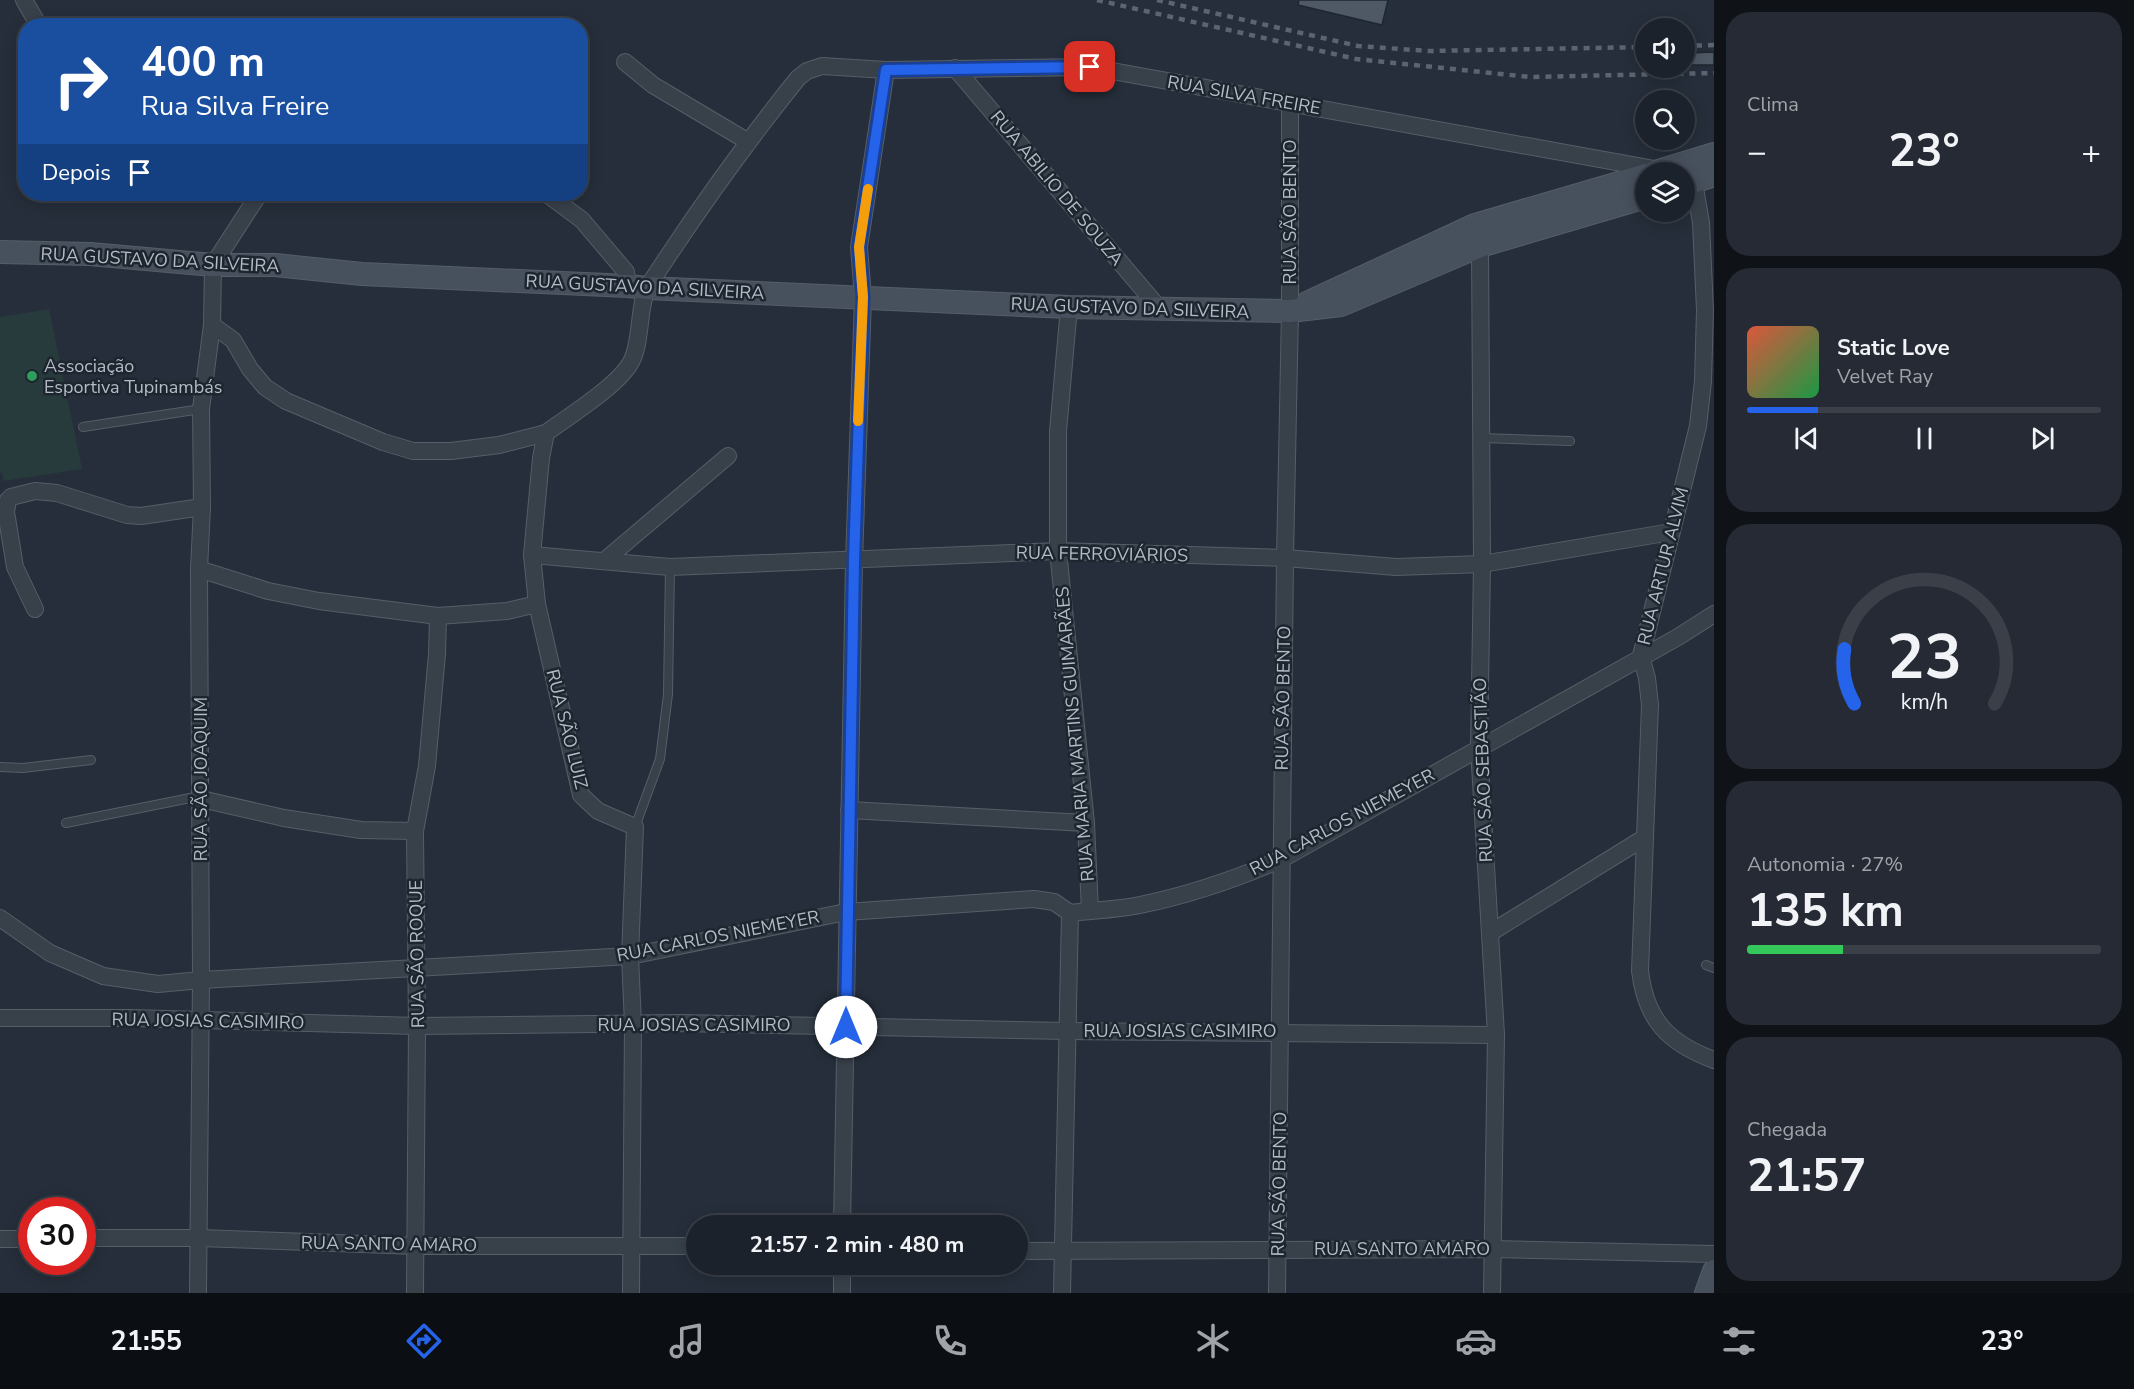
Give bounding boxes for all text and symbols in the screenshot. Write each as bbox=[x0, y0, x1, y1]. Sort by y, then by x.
map controls bbox=[1635, 18, 1695, 222]
button: sound bbox=[1635, 18, 1695, 78]
text: 400 m bbox=[141, 34, 265, 91]
pin bbox=[1064, 41, 1115, 92]
icon: right bbox=[42, 42, 120, 120]
icon: arrive bbox=[1073, 50, 1106, 83]
street label: RUA SILVA FREIRE bbox=[1165, 70, 1323, 120]
text: Rua Silva Freire bbox=[141, 88, 329, 125]
button: search bbox=[1635, 90, 1695, 150]
text: Clima bbox=[1747, 91, 1799, 118]
street label: RUA ABILIO DE SOUZA bbox=[985, 105, 1129, 271]
text: 23° bbox=[1888, 121, 1960, 182]
text: − bbox=[1747, 130, 1767, 175]
text: + bbox=[2081, 130, 2101, 175]
street label: RUA SÃO BENTO bbox=[1278, 139, 1302, 285]
icon: arrive bbox=[123, 156, 156, 189]
text: Depois bbox=[42, 158, 111, 188]
button: layers bbox=[1635, 162, 1695, 222]
street label: RUA GUSTAVO DA SILVEIRA bbox=[40, 242, 280, 278]
street label: RUA GUSTAVO DA SILVEIRA bbox=[525, 269, 765, 305]
street label: RUA GUSTAVO DA SILVEIRA bbox=[1010, 292, 1250, 324]
text: Static Love bbox=[1837, 333, 1950, 363]
place label: Associação Esportiva Tupinambás bbox=[44, 354, 222, 399]
text: Velvet Ray bbox=[1837, 363, 1933, 390]
marker: Associação Esportiva Tupinambás bbox=[25, 369, 39, 383]
icon: previous bbox=[1790, 422, 1823, 455]
icon: pause bbox=[1908, 422, 1941, 455]
icon: next bbox=[2026, 422, 2059, 455]
street label: RUA ARTUR ALVIM bbox=[1632, 485, 1694, 647]
street label: RUA FERROVIÁRIOS bbox=[1016, 540, 1188, 568]
street label: RUA MARIA MARTINS GUIMARÃES bbox=[1050, 586, 1100, 882]
text: 23 bbox=[1887, 615, 1961, 700]
street label: RUA SÃO BENTO bbox=[1270, 625, 1296, 771]
street label: RUA SÃO LUIZ bbox=[541, 667, 594, 792]
street label: RUA SÃO SEBASTIÃO bbox=[1468, 677, 1498, 863]
text: km/h bbox=[1900, 687, 1948, 717]
street label: RUA SÃO JOAQUIM bbox=[189, 697, 213, 861]
street label: RUA CARLOS NIEMEYER bbox=[1245, 763, 1439, 881]
text: Autonomia · 27% bbox=[1747, 851, 1903, 878]
street label: RUA SÃO ROQUE bbox=[404, 880, 430, 1028]
text: 135 km bbox=[1747, 881, 1904, 942]
street label: RUA CARLOS NIEMEYER bbox=[615, 905, 821, 967]
position arrow bbox=[814, 995, 878, 1059]
street label: RUA JOSIAS CASIMIRO bbox=[111, 1007, 305, 1035]
street label: RUA JOSIAS CASIMIRO bbox=[597, 1013, 791, 1037]
street label: RUA JOSIAS CASIMIRO bbox=[1083, 1019, 1277, 1043]
street label: RUA SÃO BENTO bbox=[1266, 1111, 1292, 1257]
text: Chegada bbox=[1747, 1116, 1827, 1143]
text: 21:57 bbox=[1747, 1146, 1866, 1207]
speed limit sign: 30 bbox=[18, 1197, 96, 1275]
street label: RUA SANTO AMARO bbox=[301, 1230, 477, 1258]
text: 21:57 · 2 min · 480 m bbox=[750, 1230, 964, 1260]
street label: RUA SANTO AMARO bbox=[1314, 1237, 1490, 1261]
icon: directions bbox=[403, 1320, 445, 1362]
icon: music bbox=[666, 1320, 708, 1362]
icon: phone bbox=[929, 1320, 971, 1362]
icon: climate bbox=[1192, 1320, 1234, 1362]
icon: car bbox=[1455, 1320, 1497, 1362]
icon: filters bbox=[1718, 1320, 1760, 1362]
text: 21:55 bbox=[110, 1323, 182, 1360]
text: 23° bbox=[1981, 1323, 2023, 1360]

